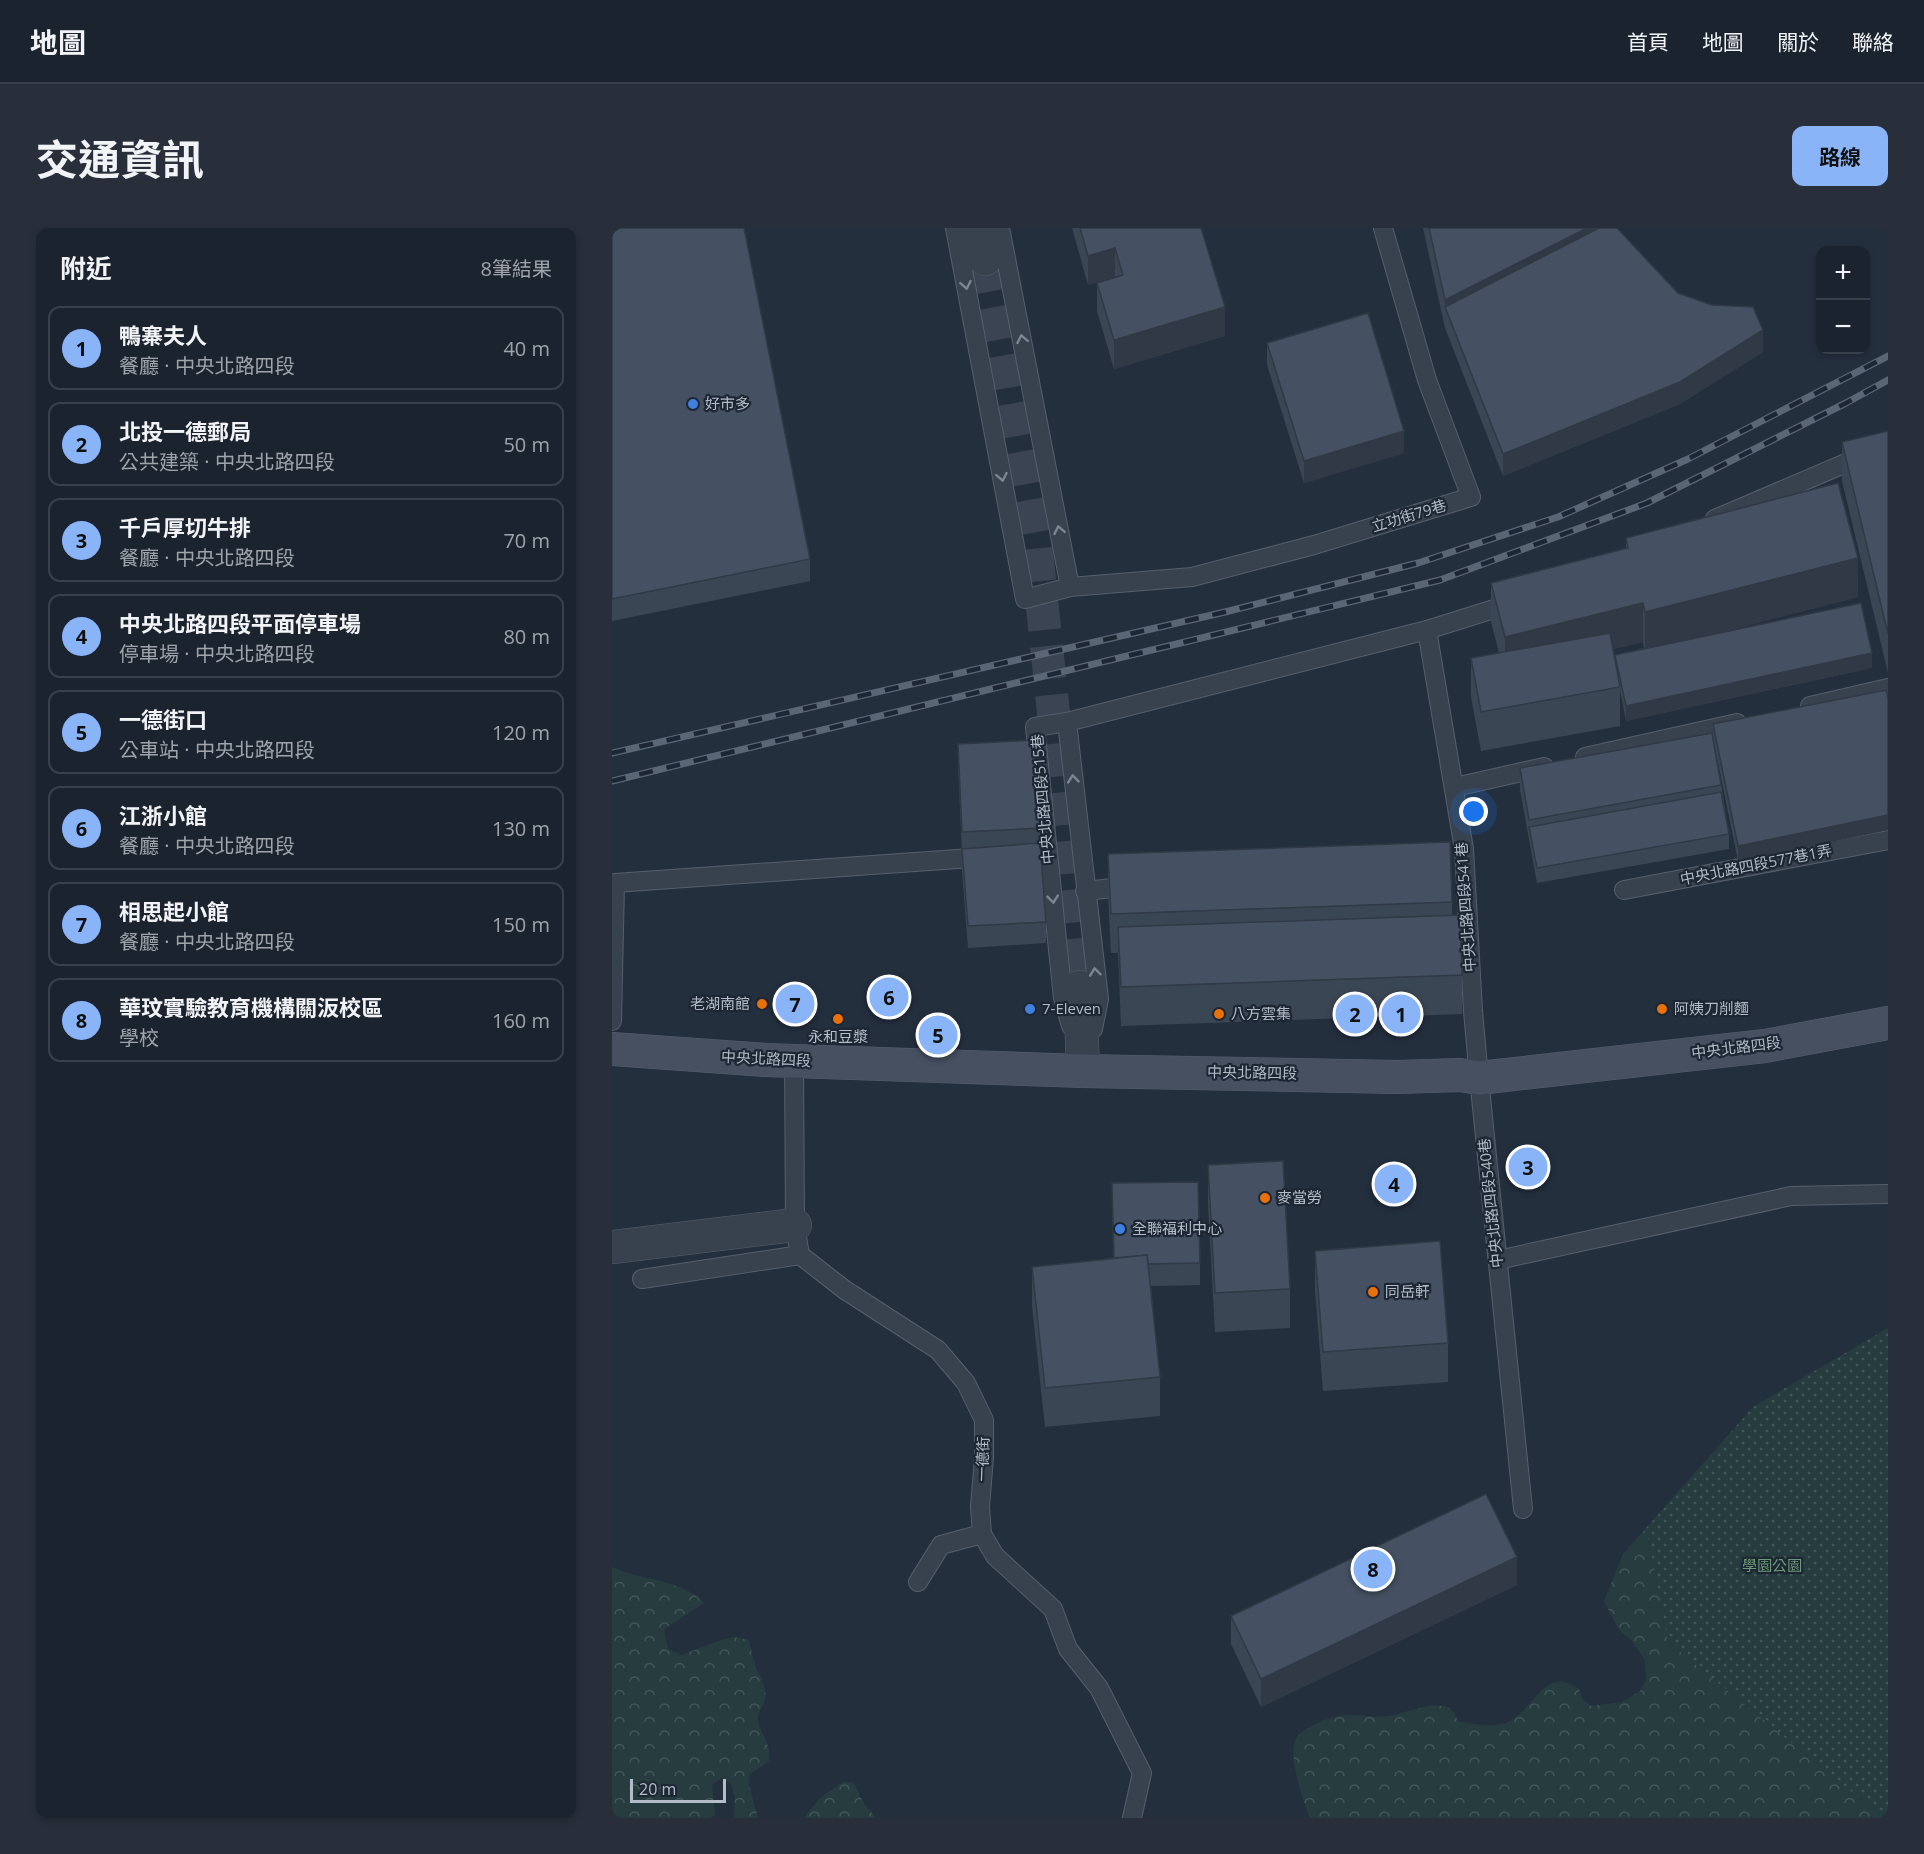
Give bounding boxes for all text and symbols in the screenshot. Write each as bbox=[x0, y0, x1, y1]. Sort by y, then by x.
text: 地圖 bbox=[30, 23, 86, 61]
text: 首頁 bbox=[1627, 28, 1669, 56]
text: 地圖 bbox=[1702, 28, 1744, 56]
text: 關於 bbox=[1777, 28, 1819, 56]
text: 聯絡 bbox=[1852, 28, 1894, 56]
button: 路線 bbox=[1792, 126, 1888, 186]
text: 交通資訊 bbox=[36, 130, 204, 187]
map controls bbox=[1816, 246, 1870, 354]
button: + bbox=[1816, 246, 1870, 300]
text: 附近 bbox=[60, 250, 112, 286]
text: 8筆結果 bbox=[481, 255, 552, 282]
one-way arrow bbox=[959, 280, 972, 290]
button: − bbox=[1816, 300, 1870, 354]
text: 鴨寨夫人 bbox=[119, 320, 207, 350]
one-way arrow bbox=[1016, 334, 1029, 344]
text: 1 bbox=[76, 335, 87, 362]
text: 40 m bbox=[503, 335, 550, 362]
text: 餐廳 · 中央北路四段 bbox=[119, 352, 295, 379]
place label: 好市多 bbox=[705, 393, 750, 413]
marker: 好市多 bbox=[686, 397, 700, 411]
text: 北投一德郵局 bbox=[119, 416, 251, 446]
text: 2 bbox=[76, 431, 87, 458]
text: 50 m bbox=[503, 431, 550, 458]
text: 公共建築 · 中央北路四段 bbox=[119, 448, 335, 475]
one-way arrow bbox=[995, 472, 1008, 482]
street label: 立功街79巷 bbox=[1369, 494, 1449, 536]
text: 千戶厚切牛排 bbox=[119, 512, 251, 542]
one-way arrow bbox=[1053, 525, 1066, 535]
text: 3 bbox=[76, 527, 87, 554]
text: 70 m bbox=[503, 527, 550, 554]
text: 餐廳 · 中央北路四段 bbox=[119, 544, 295, 571]
text: 中央北路四段平面停車場 bbox=[119, 608, 361, 638]
text: 4 bbox=[76, 623, 87, 650]
text: 80 m bbox=[503, 623, 550, 650]
text: 停車場 · 中央北路四段 bbox=[119, 640, 315, 667]
text: 一德街口 bbox=[119, 704, 207, 734]
text: 5 bbox=[76, 719, 87, 746]
text: 120 m bbox=[492, 719, 550, 746]
street label: 中央北路四段515巷 bbox=[1026, 733, 1058, 865]
text: 公車站 · 中央北路四段 bbox=[119, 736, 315, 763]
one-way arrow bbox=[1067, 774, 1080, 783]
your location bbox=[1459, 797, 1488, 826]
text: 江浙小館 bbox=[119, 800, 207, 830]
text: 6 bbox=[76, 815, 87, 842]
text: 130 m bbox=[492, 815, 550, 842]
text: 餐廳 · 中央北路四段 bbox=[119, 832, 295, 859]
street label: 中央北路四段577巷1弄 bbox=[1678, 839, 1833, 889]
street label: 中央北路四段541巷 bbox=[1450, 841, 1480, 973]
one-way arrow bbox=[1046, 895, 1059, 904]
text: 相思起小館 bbox=[119, 896, 229, 926]
text: 7 bbox=[76, 911, 87, 938]
text: 150 m bbox=[492, 911, 550, 938]
text: 餐廳 · 中央北路四段 bbox=[119, 928, 295, 955]
one-way arrow bbox=[1090, 968, 1102, 977]
pin: 6 bbox=[870, 974, 908, 1020]
pin: 7 bbox=[776, 982, 814, 1026]
text: 華玟實驗教育機構關汳校區 bbox=[119, 992, 383, 1022]
pin: 2 bbox=[1336, 992, 1374, 1036]
pin: 1 bbox=[1382, 992, 1420, 1036]
place label: 老湖南館 bbox=[690, 993, 750, 1013]
marker: 老湖南館 bbox=[755, 997, 769, 1011]
place label: 7-Eleven bbox=[1042, 998, 1101, 1018]
place label: 阿姨刀削麵 bbox=[1674, 998, 1749, 1018]
marker: 7-Eleven bbox=[1023, 1002, 1037, 1016]
marker: 阿姨刀削麵 bbox=[1655, 1002, 1669, 1016]
place label: 八方雲集 bbox=[1231, 1003, 1291, 1023]
text: 8 bbox=[76, 1007, 87, 1034]
text: 160 m bbox=[492, 1007, 550, 1034]
marker: 八方雲集 bbox=[1212, 1007, 1226, 1021]
marker: 永和豆漿 bbox=[831, 1012, 845, 1026]
pin: 5 bbox=[918, 1012, 958, 1058]
text: 學校 bbox=[119, 1024, 159, 1051]
place label: 永和豆漿 bbox=[808, 1026, 868, 1046]
street label: 中央北路四段 bbox=[1690, 1032, 1782, 1062]
street label: 中央北路四段 bbox=[721, 1046, 812, 1070]
street label: 中央北路四段 bbox=[1207, 1061, 1297, 1083]
street label: 中央北路四段540巷 bbox=[1473, 1137, 1507, 1269]
pin: 3 bbox=[1508, 1144, 1548, 1190]
pin: 4 bbox=[1374, 1162, 1414, 1206]
place label: 麥當勞 bbox=[1277, 1187, 1322, 1207]
marker: 麥當勞 bbox=[1258, 1191, 1272, 1205]
place label: 全聯福利中心 bbox=[1132, 1218, 1222, 1238]
marker: 全聯福利中心 bbox=[1113, 1222, 1127, 1236]
place label: 同岳軒 bbox=[1385, 1281, 1430, 1301]
marker: 同岳軒 bbox=[1366, 1285, 1380, 1299]
street label: 一德街 bbox=[971, 1436, 993, 1482]
pin: 8 bbox=[1354, 1546, 1392, 1592]
park label: 學園公園 bbox=[1742, 1555, 1802, 1575]
scale bar bbox=[630, 1776, 726, 1804]
text: 20 m bbox=[639, 1778, 676, 1800]

